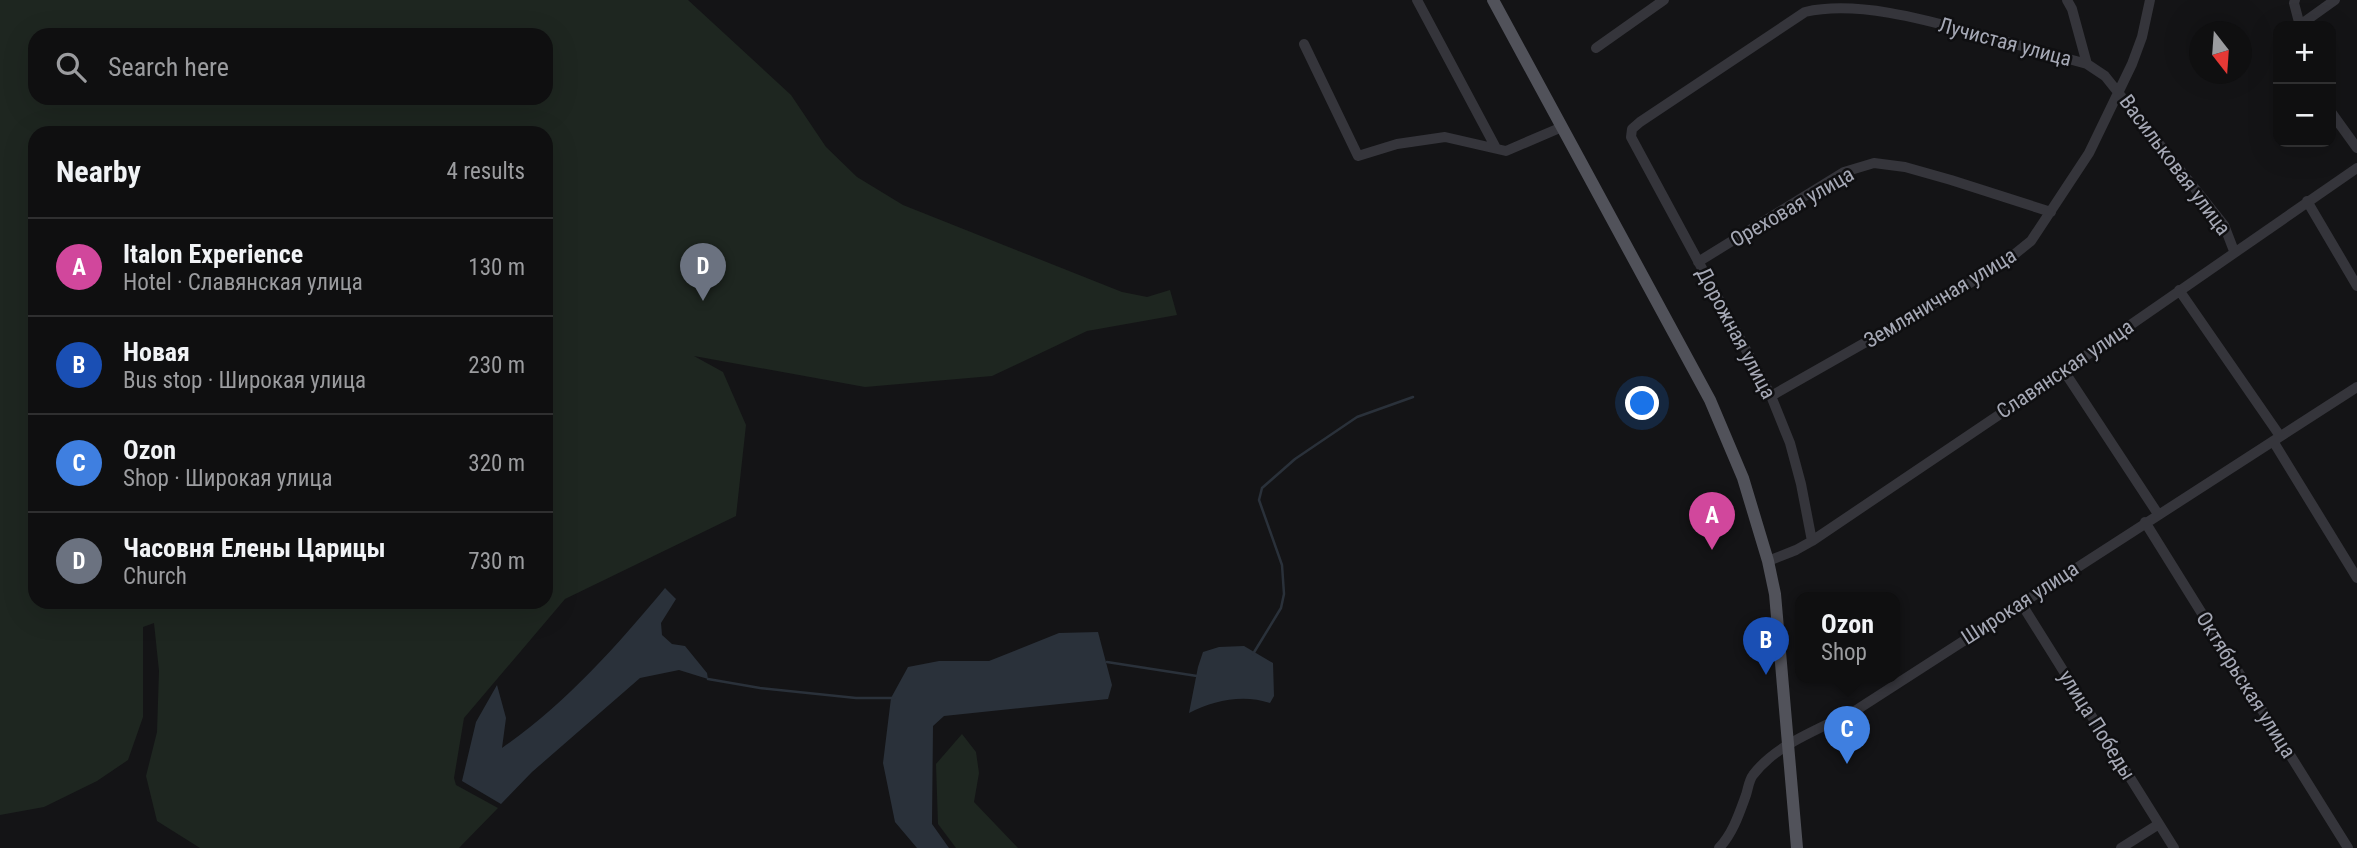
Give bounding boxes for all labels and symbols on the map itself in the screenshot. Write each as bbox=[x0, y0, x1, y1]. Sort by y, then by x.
street label: Лучистая улица bbox=[1936, 13, 2074, 71]
north arrow bbox=[2189, 21, 2252, 84]
street label: Васильковая улица bbox=[2114, 90, 2236, 240]
street label: Ореховая улица bbox=[1726, 162, 1858, 252]
pin: D bbox=[680, 243, 726, 301]
street label: Земляничная улица bbox=[1860, 243, 2020, 353]
street label: Дорожная улица bbox=[1691, 263, 1781, 403]
street label: Славянская улица bbox=[1992, 314, 2138, 424]
your location bbox=[1625, 386, 1659, 420]
pin: A bbox=[1689, 492, 1735, 550]
street label: Широкая улица bbox=[1957, 556, 2083, 650]
street label: Октябрьская улица bbox=[2191, 607, 2301, 763]
pin: B bbox=[1743, 617, 1789, 675]
street label: улица Победы bbox=[2054, 666, 2140, 784]
pin: C bbox=[1824, 706, 1870, 764]

